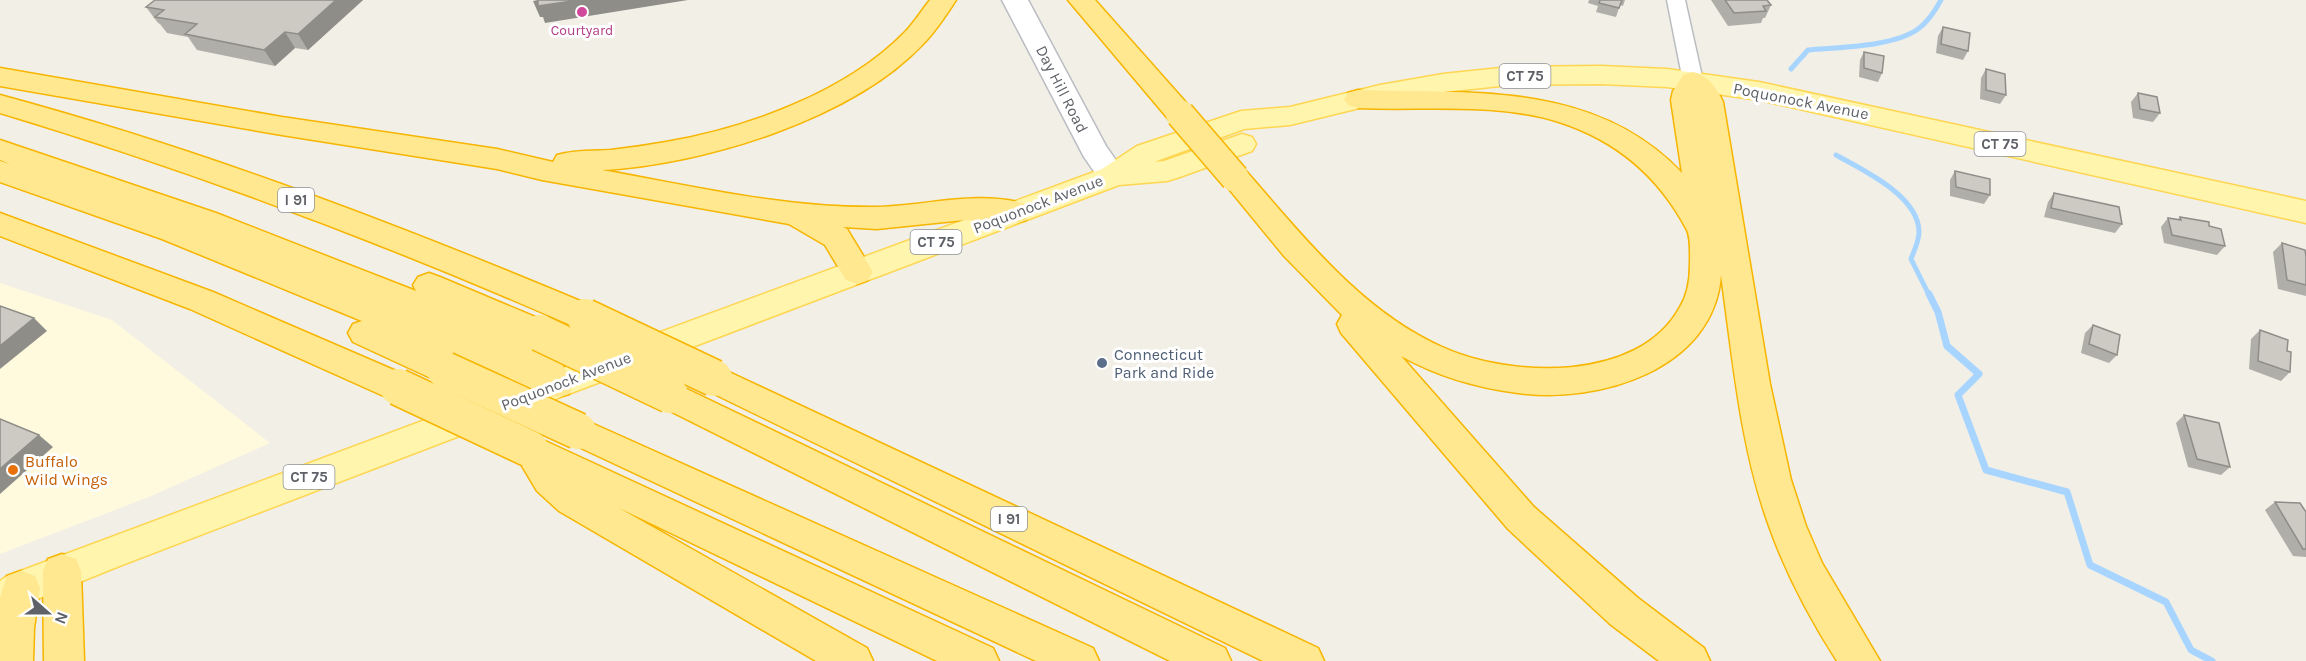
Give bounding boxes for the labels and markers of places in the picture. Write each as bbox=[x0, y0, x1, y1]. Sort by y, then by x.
marker: Courtyard bbox=[575, 5, 589, 19]
place label: Courtyard bbox=[551, 22, 613, 39]
place label: Connecticut Park and Ride bbox=[1114, 345, 1214, 382]
marker: Connecticut Park and Ride bbox=[1095, 356, 1109, 370]
place label: Buffalo Wild Wings bbox=[25, 452, 108, 489]
marker: Buffalo Wild Wings bbox=[6, 463, 20, 477]

